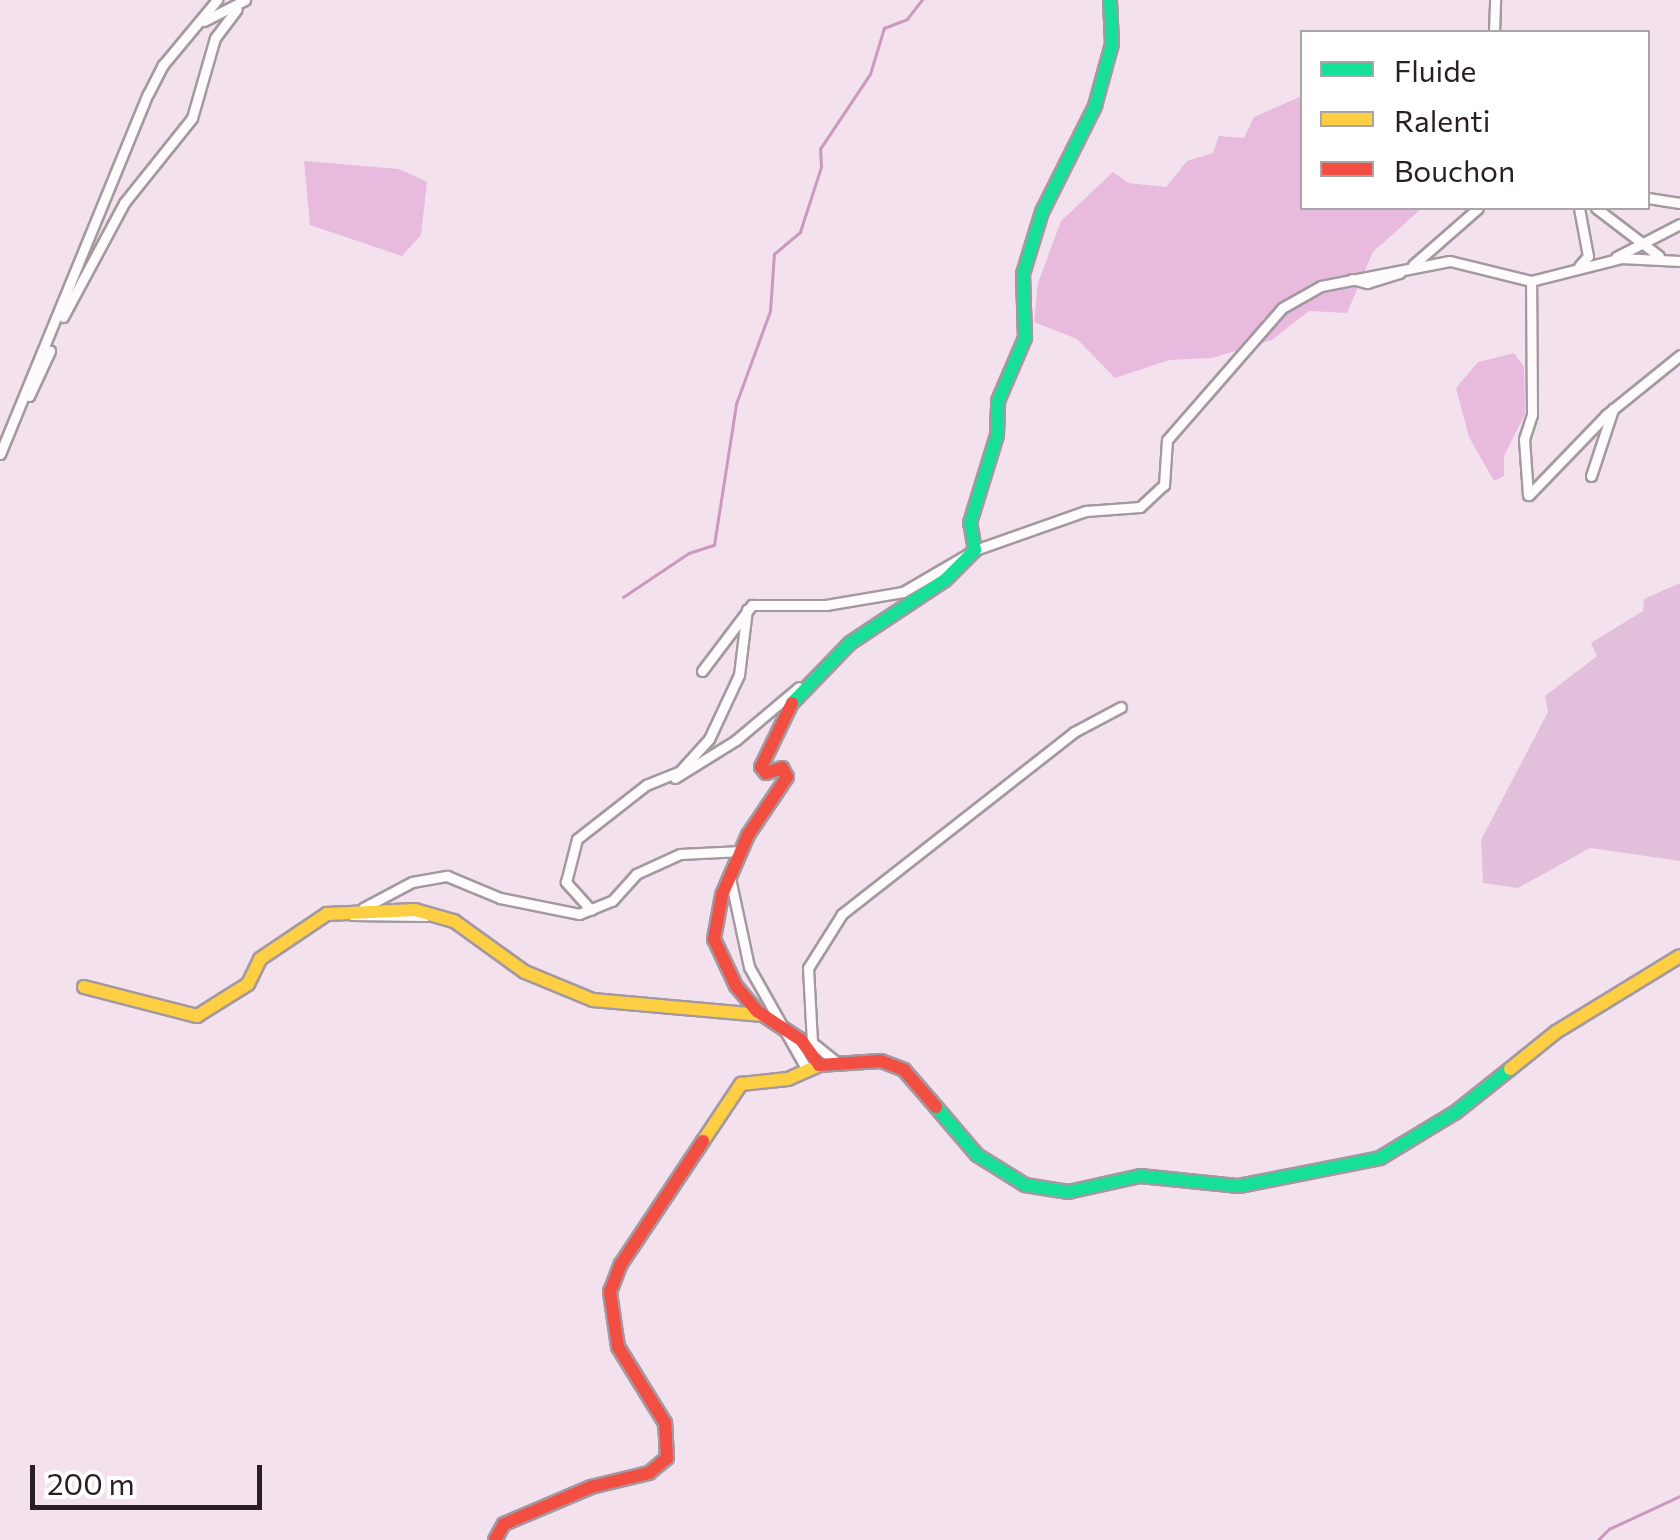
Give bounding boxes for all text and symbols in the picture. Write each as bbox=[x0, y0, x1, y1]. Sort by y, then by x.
legend bbox=[1300, 30, 1650, 210]
text: Fluide bbox=[1394, 51, 1476, 88]
text: Ralenti bbox=[1394, 101, 1490, 138]
text: Bouchon bbox=[1394, 151, 1515, 188]
scale bar bbox=[35, 1445, 268, 1507]
text: 200 m bbox=[47, 1464, 135, 1501]

